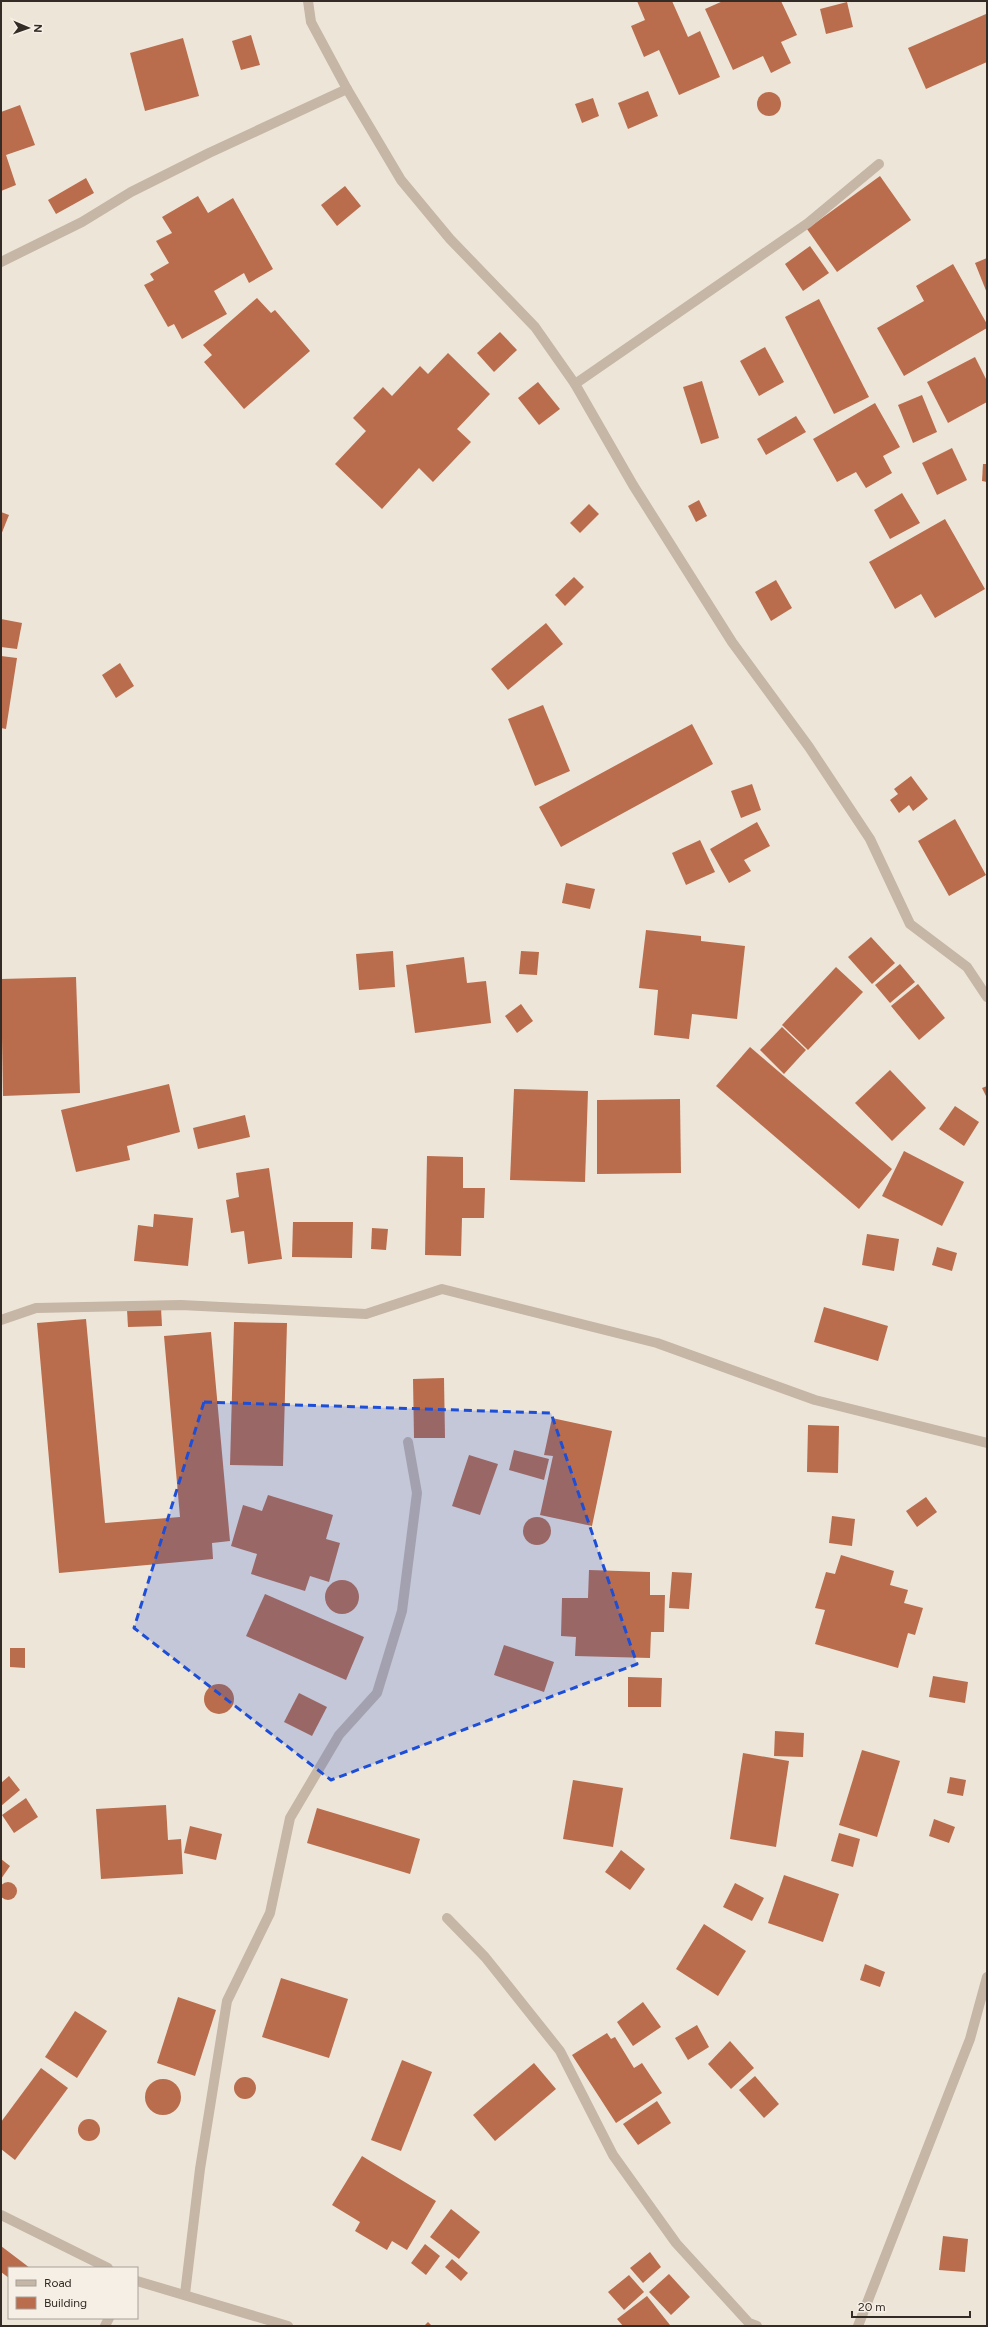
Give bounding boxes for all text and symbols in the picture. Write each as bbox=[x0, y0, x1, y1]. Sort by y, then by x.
north arrow bbox=[8, 8, 48, 48]
text: N bbox=[31, 24, 44, 33]
legend bbox=[8, 2267, 138, 2319]
text: Road bbox=[44, 2276, 72, 2290]
scale bar bbox=[852, 2293, 970, 2319]
text: Building bbox=[44, 2296, 87, 2310]
text: 20 m bbox=[858, 2300, 886, 2314]

